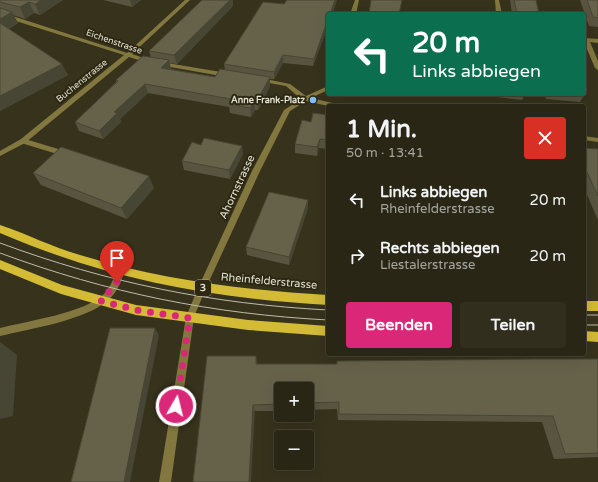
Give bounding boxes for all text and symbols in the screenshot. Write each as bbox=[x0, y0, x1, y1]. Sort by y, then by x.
text: 20 m bbox=[412, 26, 480, 60]
street label: Eichenstrasse bbox=[84, 27, 144, 57]
icon: left bbox=[346, 28, 398, 80]
street label: Buchenstrasse bbox=[54, 57, 110, 105]
text: Links abbiegen bbox=[412, 60, 541, 82]
place label: Anne Frank-Platz bbox=[231, 95, 306, 106]
marker: Anne Frank-Platz bbox=[308, 95, 318, 105]
text: 1 Min. bbox=[346, 115, 417, 144]
button: close bbox=[524, 117, 566, 159]
text: 50 m · 13:41 bbox=[346, 145, 424, 161]
street label: Ahornstrasse bbox=[217, 153, 257, 221]
text: Links abbiegen bbox=[380, 183, 487, 201]
icon: left bbox=[346, 189, 368, 211]
text: 20 m bbox=[529, 191, 566, 209]
text: Rheinfelderstrasse bbox=[380, 201, 495, 217]
text: Rechts abbiegen bbox=[380, 239, 500, 257]
pin bbox=[100, 241, 134, 282]
icon: right bbox=[346, 245, 368, 267]
icon: arrive bbox=[106, 247, 128, 269]
text: 20 m bbox=[529, 247, 566, 265]
text: Liestalerstrasse bbox=[380, 257, 475, 273]
street label: Rheinfelderstrasse bbox=[220, 270, 318, 292]
road number: 3 bbox=[195, 280, 211, 296]
button: Beenden bbox=[346, 302, 452, 348]
button: Teilen bbox=[460, 302, 566, 348]
map controls bbox=[274, 382, 314, 470]
button: + bbox=[274, 382, 314, 422]
position arrow bbox=[155, 385, 197, 427]
button: − bbox=[274, 430, 314, 470]

